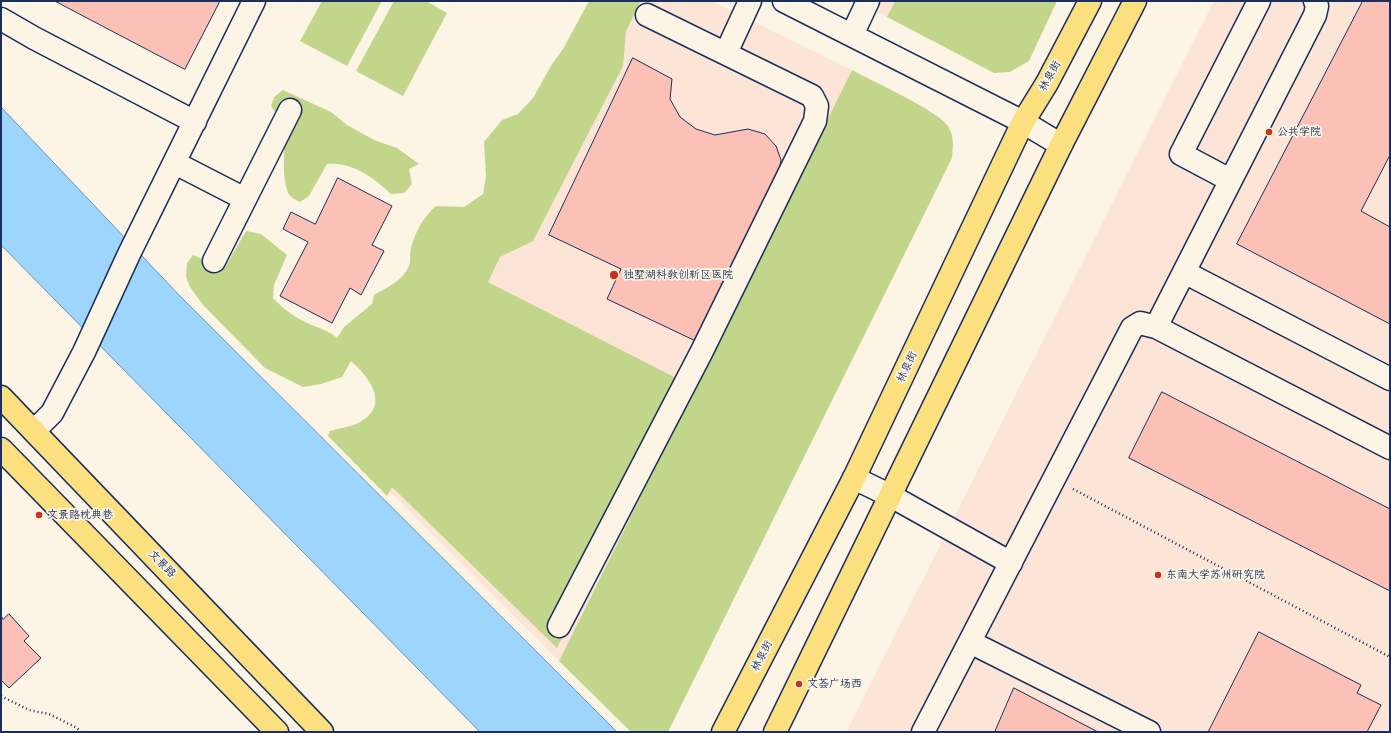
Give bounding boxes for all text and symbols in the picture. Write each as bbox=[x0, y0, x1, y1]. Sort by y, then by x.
street label: 林泉街 bbox=[1036, 58, 1064, 94]
place label: 公共学院 bbox=[1277, 125, 1321, 139]
marker: 公共学院 bbox=[1264, 127, 1274, 137]
place label: 独墅湖科教创新区医院 bbox=[623, 268, 733, 282]
marker: 独墅湖科教创新区医院 bbox=[608, 269, 620, 281]
street label: 林泉街 bbox=[894, 349, 920, 385]
place label: 文景路枕典巷 bbox=[47, 508, 113, 522]
marker: 文景路枕典巷 bbox=[34, 510, 44, 520]
street label: 文景路 bbox=[146, 548, 178, 580]
place label: 东南大学苏州研究院 bbox=[1166, 568, 1265, 582]
marker: 东南大学苏州研究院 bbox=[1153, 570, 1163, 580]
street label: 林泉街 bbox=[749, 638, 775, 674]
place label: 文荟广场西 bbox=[807, 677, 862, 691]
marker: 文荟广场西 bbox=[794, 679, 804, 689]

